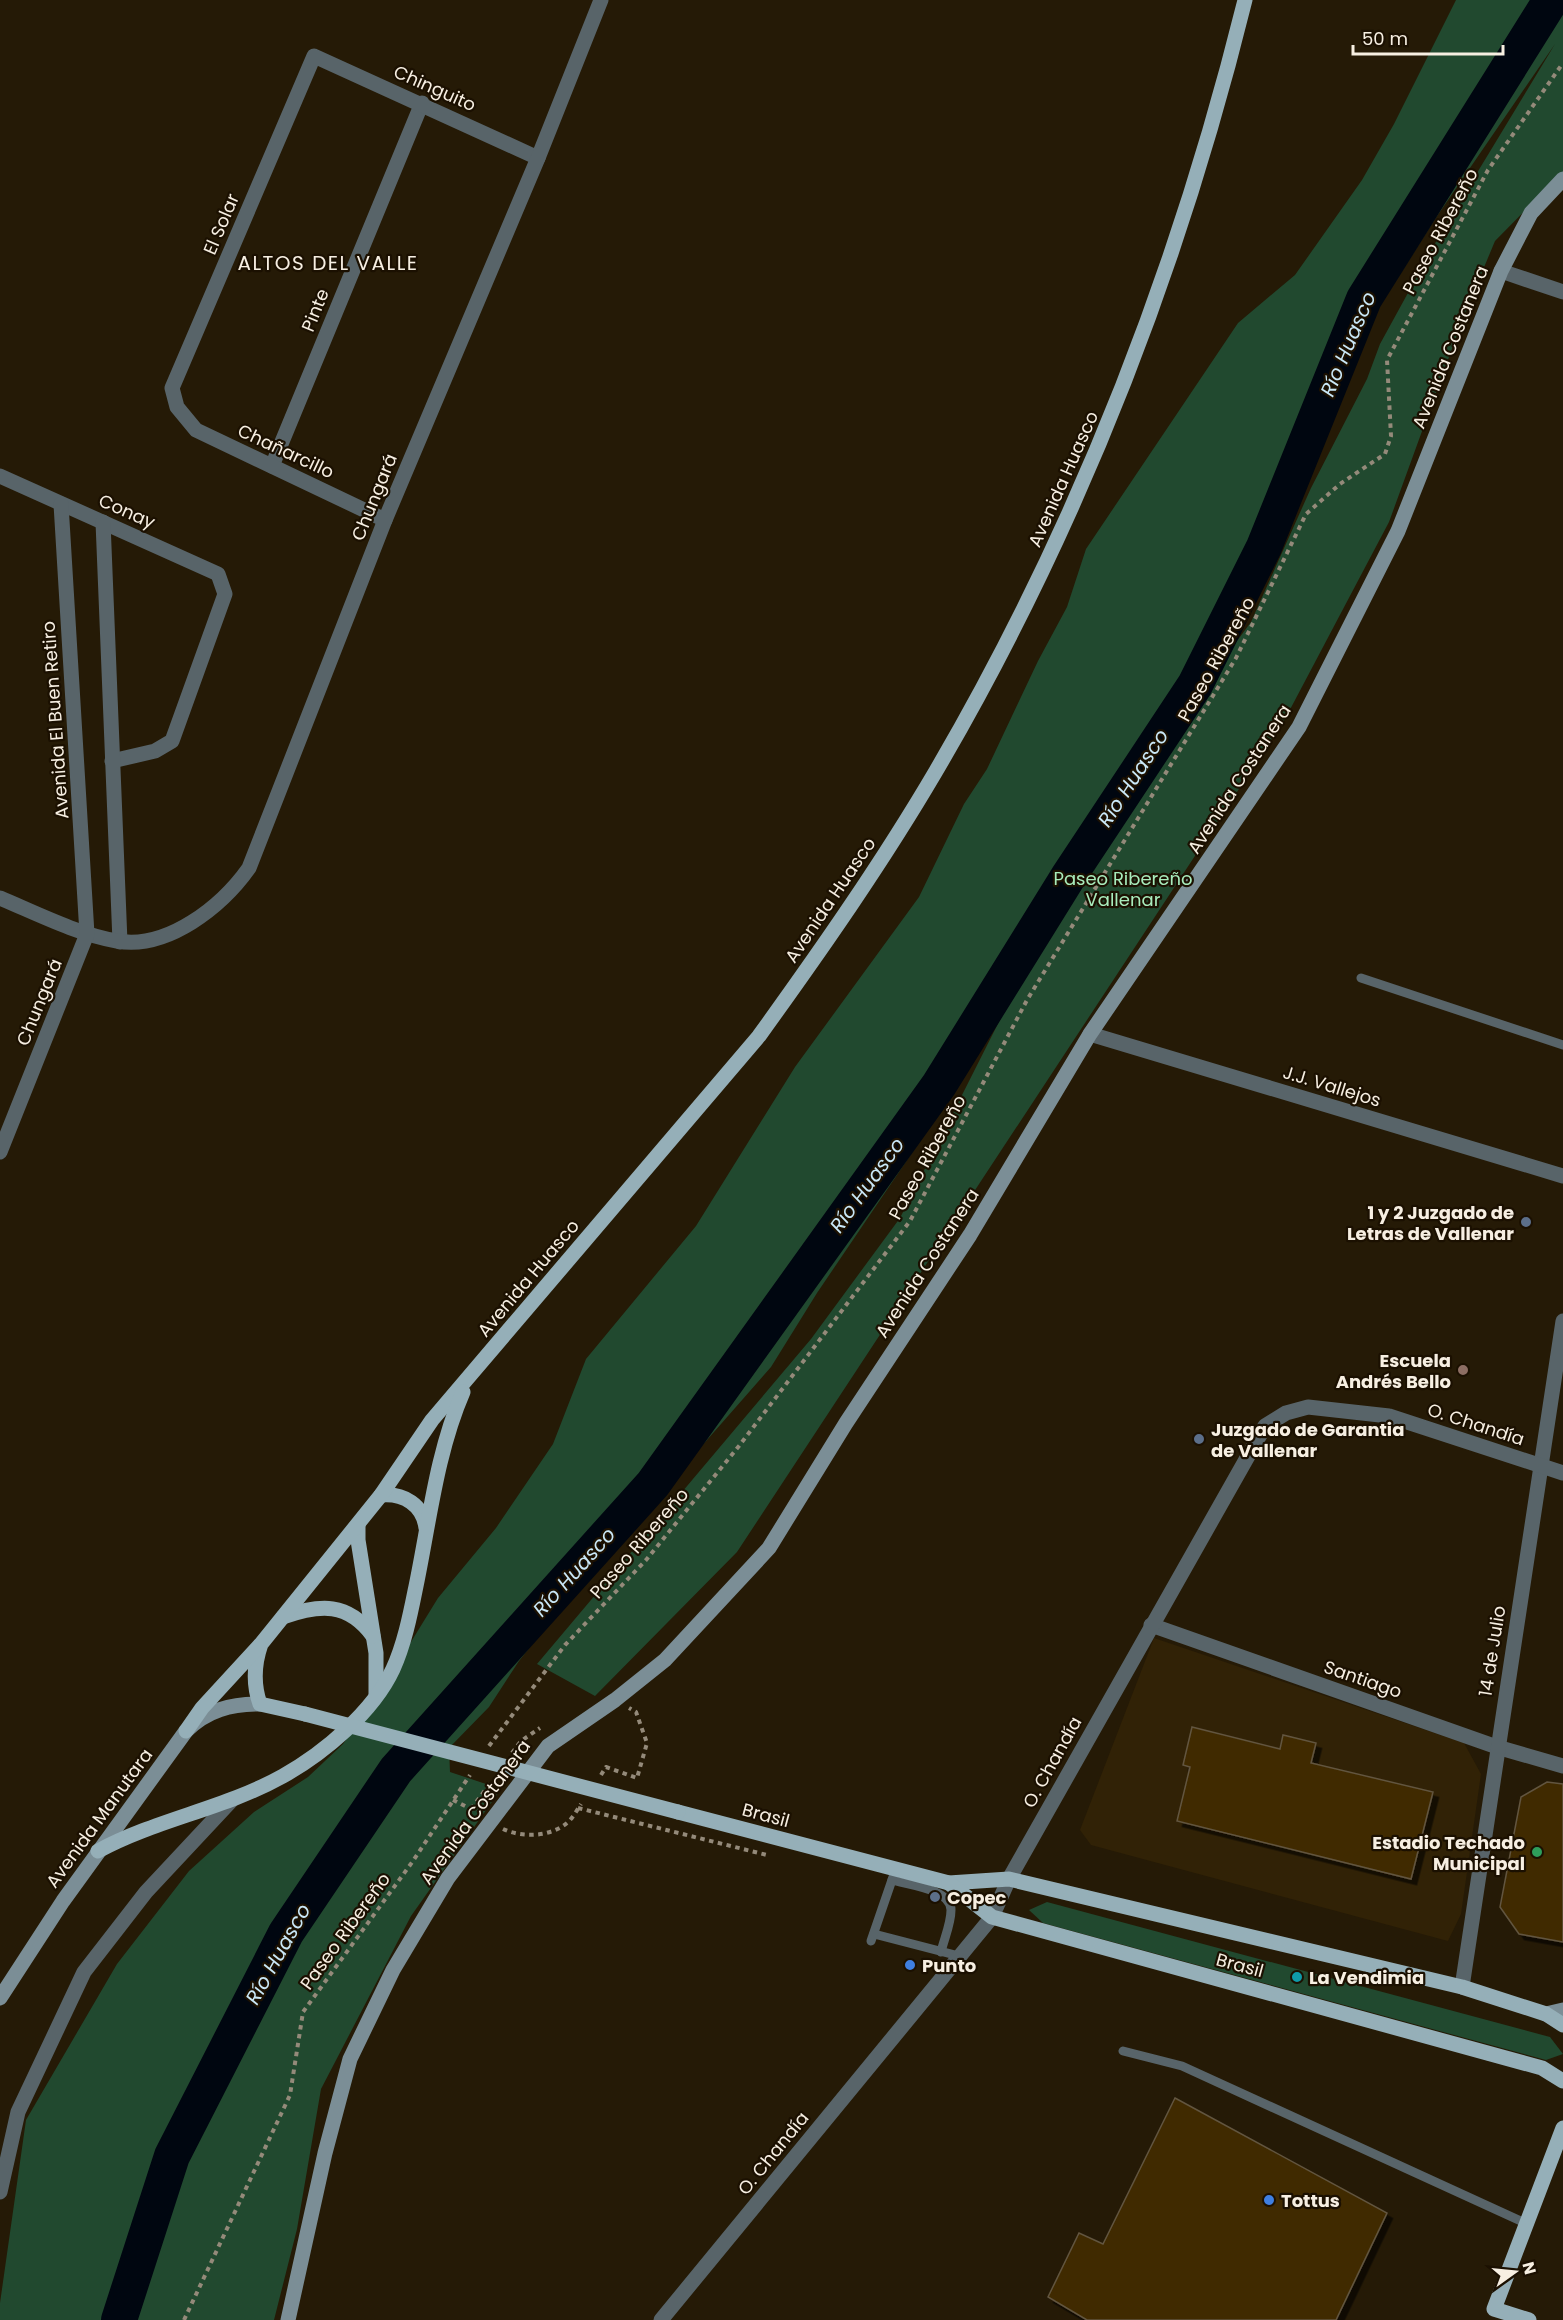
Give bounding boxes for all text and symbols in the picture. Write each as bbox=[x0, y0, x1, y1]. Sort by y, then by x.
scale bar bbox=[1353, 18, 1503, 56]
text: 50 m bbox=[1362, 26, 1408, 51]
street label: Chinguito bbox=[390, 59, 480, 117]
street label: Paseo Ribereño bbox=[1396, 164, 1484, 298]
street label: El Solar bbox=[197, 189, 245, 258]
district label: ALTOS DEL VALLE bbox=[237, 249, 419, 277]
street label: Avenida Costanera bbox=[1406, 262, 1494, 432]
street label: Pinte bbox=[295, 285, 335, 335]
water label: Río Huasco bbox=[1313, 287, 1383, 401]
street label: Avenida Huasco bbox=[1022, 407, 1104, 551]
street label: Chañarcillo bbox=[234, 418, 338, 484]
street label: Chungará bbox=[345, 450, 403, 544]
street label: Conay bbox=[95, 488, 159, 534]
street label: Paseo Ribereño bbox=[1171, 592, 1261, 726]
street label: Avenida El Buen Retiro bbox=[36, 620, 74, 820]
street label: Avenida Costanera bbox=[1181, 699, 1297, 859]
water label: Río Huasco bbox=[1091, 724, 1175, 832]
street label: Avenida Huasco bbox=[779, 832, 881, 968]
park label: Paseo Ribereño Vallenar bbox=[1053, 866, 1193, 912]
street label: Chungará bbox=[10, 955, 68, 1049]
street label: J.J. Vallejos bbox=[1280, 1059, 1384, 1113]
street label: Paseo Ribereño bbox=[882, 1090, 972, 1224]
water label: Río Huasco bbox=[823, 1132, 911, 1238]
street label: Avenida Costanera bbox=[869, 1183, 985, 1343]
place label: 1 y 2 Juzgado de Letras de Vallenar bbox=[1347, 1200, 1514, 1246]
street label: Avenida Huasco bbox=[471, 1214, 585, 1342]
marker: 1 y 2 Juzgado de Letras de Vallenar bbox=[1519, 1215, 1533, 1229]
place label: Escuela Andrés Bello bbox=[1336, 1348, 1451, 1394]
marker: Escuela Andrés Bello bbox=[1456, 1363, 1470, 1377]
street label: O. Chandía bbox=[1424, 1397, 1528, 1451]
place label: Juzgado de Garantia de Vallenar bbox=[1211, 1417, 1404, 1463]
marker: Juzgado de Garantia de Vallenar bbox=[1192, 1432, 1206, 1446]
street label: Paseo Ribereño bbox=[584, 1482, 694, 1604]
water label: Río Huasco bbox=[526, 1521, 622, 1623]
street label: 14 de Julio bbox=[1472, 1604, 1512, 1698]
street label: Santiago bbox=[1321, 1654, 1405, 1704]
street label: O. Chandía bbox=[1017, 1712, 1087, 1812]
street label: Avenida Costanera bbox=[414, 1734, 536, 1890]
street label: Avenida Manutara bbox=[40, 1743, 158, 1893]
street label: Brasil bbox=[739, 1797, 793, 1833]
place label: Estadio Techado Municipal bbox=[1372, 1830, 1525, 1876]
marker: Estadio Techado Municipal bbox=[1530, 1845, 1544, 1859]
street label: Paseo Ribereño bbox=[294, 1867, 396, 1995]
place label: Copec bbox=[947, 1885, 1006, 1910]
marker: Copec bbox=[928, 1890, 942, 1904]
water label: Río Huasco bbox=[239, 1899, 317, 2009]
street label: Brasil bbox=[1213, 1947, 1267, 1983]
place label: Punto bbox=[922, 1953, 976, 1978]
marker: Punto bbox=[903, 1958, 917, 1972]
place label: La Vendimia bbox=[1309, 1965, 1424, 1990]
marker: La Vendimia bbox=[1290, 1970, 1304, 1984]
street label: O. Chandía bbox=[732, 2106, 814, 2200]
place label: Tottus bbox=[1281, 2188, 1340, 2213]
marker: Tottus bbox=[1262, 2193, 1276, 2207]
north arrow bbox=[1485, 2242, 1545, 2302]
text: N bbox=[1516, 2259, 1542, 2277]

